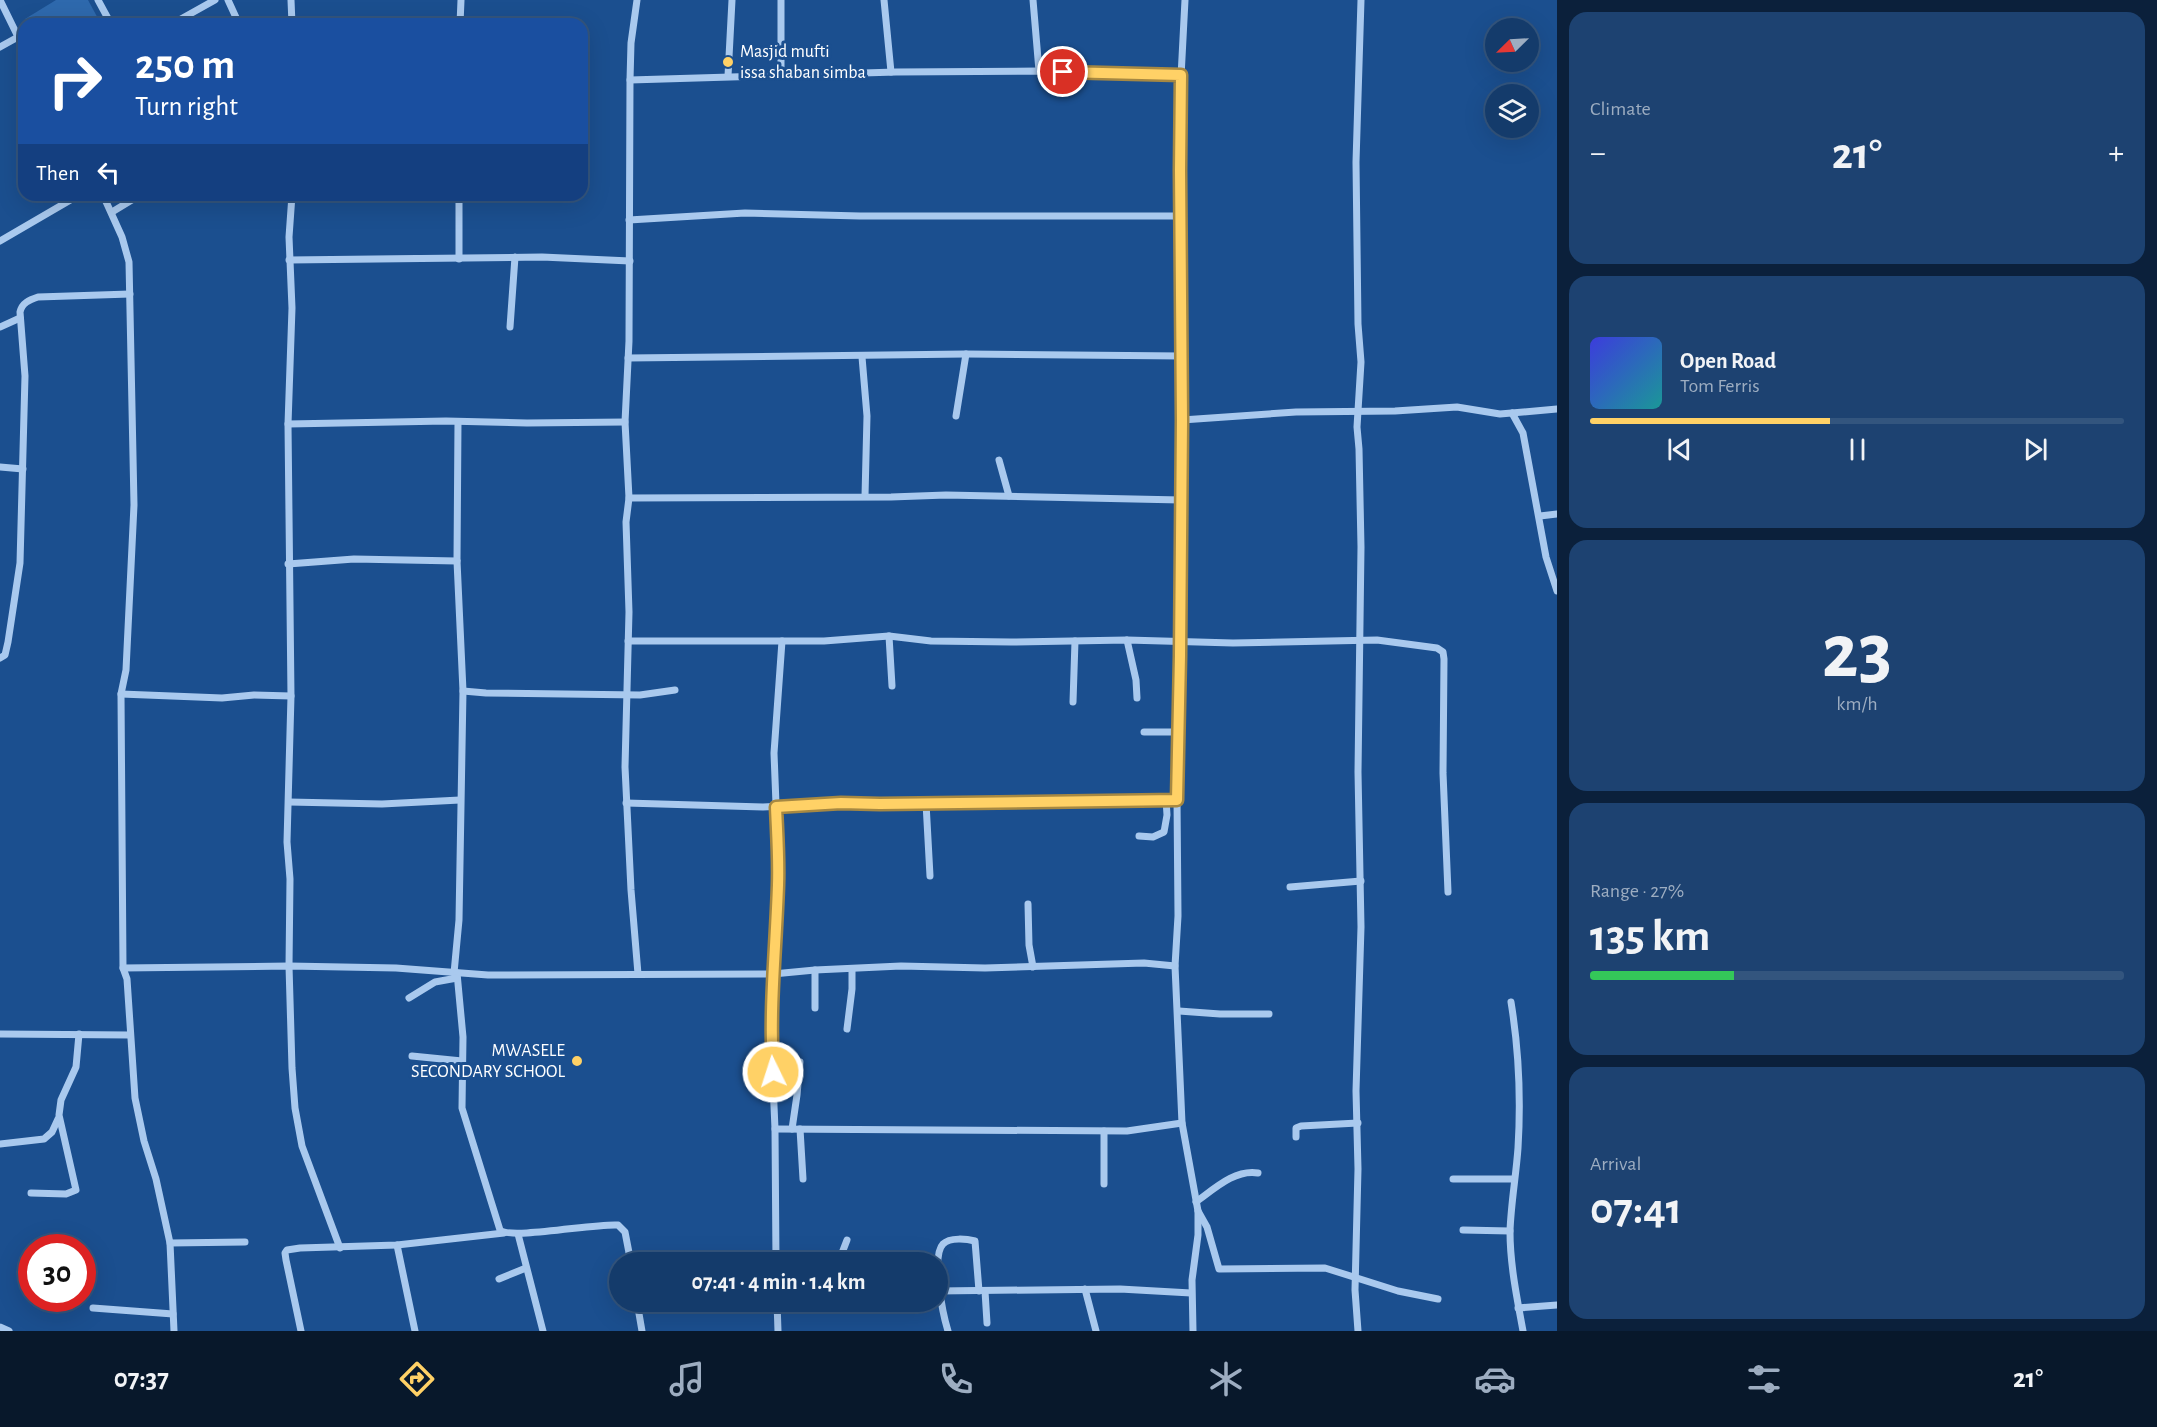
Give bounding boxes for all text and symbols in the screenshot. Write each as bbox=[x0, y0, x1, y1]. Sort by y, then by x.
north arrow bbox=[1485, 18, 1539, 72]
map controls bbox=[1485, 18, 1539, 138]
icon: right bbox=[36, 42, 114, 120]
place label: Masjid mufti issa shaban simba bbox=[740, 43, 866, 82]
text: 250 m bbox=[135, 44, 235, 86]
pin bbox=[1037, 46, 1088, 97]
marker: Masjid mufti issa shaban simba bbox=[721, 55, 735, 69]
icon: arrive bbox=[1046, 55, 1079, 88]
button: layers bbox=[1485, 84, 1539, 138]
text: Turn right bbox=[135, 93, 238, 120]
text: Climate bbox=[1590, 99, 1651, 119]
text: 21° bbox=[1832, 132, 1882, 177]
text: − bbox=[1590, 137, 1606, 170]
text: + bbox=[2108, 137, 2124, 170]
icon: left bbox=[92, 156, 125, 189]
text: Then bbox=[36, 162, 80, 184]
text: Open Road bbox=[1680, 350, 1776, 372]
text: Tom Ferris bbox=[1680, 376, 1760, 396]
icon: previous bbox=[1663, 433, 1696, 466]
icon: pause bbox=[1841, 433, 1874, 466]
icon: next bbox=[2019, 433, 2052, 466]
text: 23 bbox=[1822, 614, 1892, 692]
text: km/h bbox=[1836, 694, 1878, 714]
text: Range · 27% bbox=[1590, 881, 1684, 901]
text: 135 km bbox=[1590, 914, 1710, 959]
position arrow bbox=[741, 1040, 805, 1104]
place label: MWASELE SECONDARY SCHOOL bbox=[411, 1042, 566, 1081]
marker: MWASELE SECONDARY SCHOOL bbox=[570, 1054, 584, 1068]
text: Arrival bbox=[1590, 1154, 1641, 1174]
text: 07:41 bbox=[1590, 1187, 1682, 1232]
speed limit sign: 30 bbox=[18, 1234, 96, 1312]
text: 07:41 · 4 min · 1.4 km bbox=[692, 1271, 865, 1293]
icon: directions bbox=[396, 1358, 438, 1400]
icon: music bbox=[666, 1358, 708, 1400]
icon: phone bbox=[935, 1358, 977, 1400]
icon: climate bbox=[1205, 1358, 1247, 1400]
icon: car bbox=[1474, 1358, 1516, 1400]
icon: filters bbox=[1743, 1358, 1785, 1400]
text: 07:37 bbox=[114, 1365, 169, 1392]
text: 21° bbox=[2013, 1365, 2043, 1392]

